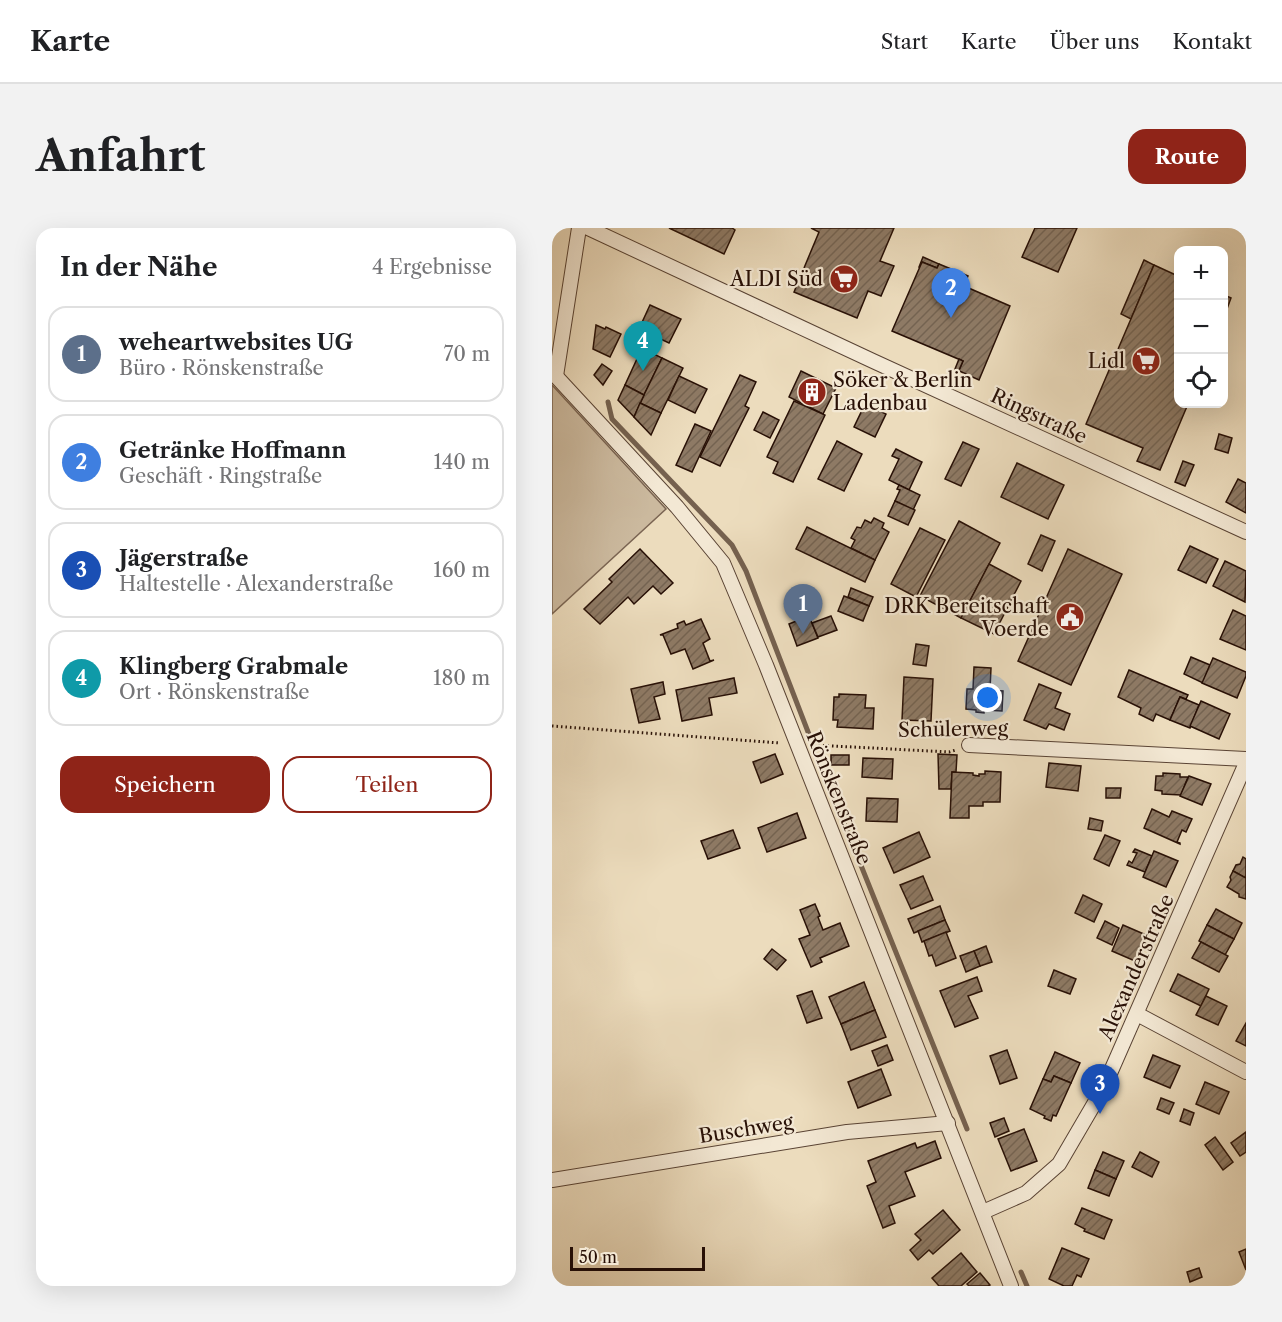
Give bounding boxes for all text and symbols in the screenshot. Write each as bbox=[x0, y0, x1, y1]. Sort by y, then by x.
text: Karte bbox=[30, 24, 110, 58]
text: Start bbox=[881, 29, 928, 54]
text: Karte bbox=[961, 29, 1017, 54]
text: Über uns bbox=[1050, 29, 1139, 54]
text: Kontakt bbox=[1172, 29, 1252, 54]
button: Route bbox=[1128, 129, 1246, 184]
text: Anfahrt bbox=[36, 130, 205, 182]
map controls bbox=[1174, 246, 1228, 408]
button: + bbox=[1174, 246, 1228, 300]
text: In der Nähe bbox=[60, 251, 217, 283]
text: 4 Ergebnisse bbox=[372, 255, 492, 279]
supermarket icon: ALDI Süd bbox=[828, 263, 860, 295]
place label: ALDI Süd bbox=[729, 267, 823, 291]
pin: 2 bbox=[932, 268, 970, 318]
button: − bbox=[1174, 300, 1228, 354]
pin: 4 bbox=[624, 322, 662, 371]
text: weheartwebsites UG bbox=[119, 329, 353, 356]
text: 1 bbox=[77, 342, 86, 366]
text: 70 m bbox=[444, 342, 490, 366]
supermarket icon: Lidl bbox=[1130, 345, 1162, 377]
place label: Lidl bbox=[1088, 349, 1125, 373]
button: locate bbox=[1174, 354, 1228, 408]
text: Büro · Rönskenstraße bbox=[119, 356, 324, 380]
place label: Söker & Berlin Ladenbau bbox=[833, 368, 973, 415]
building icon: Söker & Berlin Ladenbau bbox=[796, 376, 828, 408]
street label: Ringstraße bbox=[987, 383, 1091, 449]
text: Getränke Hoffmann bbox=[119, 437, 346, 464]
text: 2 bbox=[76, 450, 87, 474]
text: 140 m bbox=[433, 450, 490, 474]
text: Geschäft · Ringstraße bbox=[119, 464, 322, 488]
text: Jägerstraße bbox=[119, 545, 248, 572]
text: 3 bbox=[76, 558, 87, 582]
text: 160 m bbox=[433, 558, 490, 582]
text: Haltestelle · Alexanderstraße bbox=[119, 572, 393, 596]
pin: 1 bbox=[784, 584, 822, 634]
place label: DRK Bereitschaft Voerde bbox=[884, 594, 1049, 641]
public building icon: DRK Bereitschaft Voerde bbox=[1054, 601, 1086, 633]
text: Klingberg Grabmale bbox=[119, 653, 348, 680]
text: 4 bbox=[76, 666, 87, 690]
text: 180 m bbox=[433, 666, 490, 690]
text: Ort · Rönskenstraße bbox=[119, 680, 310, 704]
your location bbox=[973, 683, 1002, 712]
street label: Schülerweg bbox=[898, 716, 1009, 742]
street label: Rönskenstraße bbox=[801, 728, 877, 868]
button: Speichern bbox=[60, 756, 270, 813]
button: Teilen bbox=[282, 756, 492, 813]
street label: Alexanderstraße bbox=[1093, 890, 1179, 1045]
pin: 3 bbox=[1080, 1064, 1120, 1114]
street label: Buschweg bbox=[697, 1110, 795, 1148]
scale bar bbox=[570, 1244, 705, 1272]
text: 50 m bbox=[579, 1247, 617, 1267]

